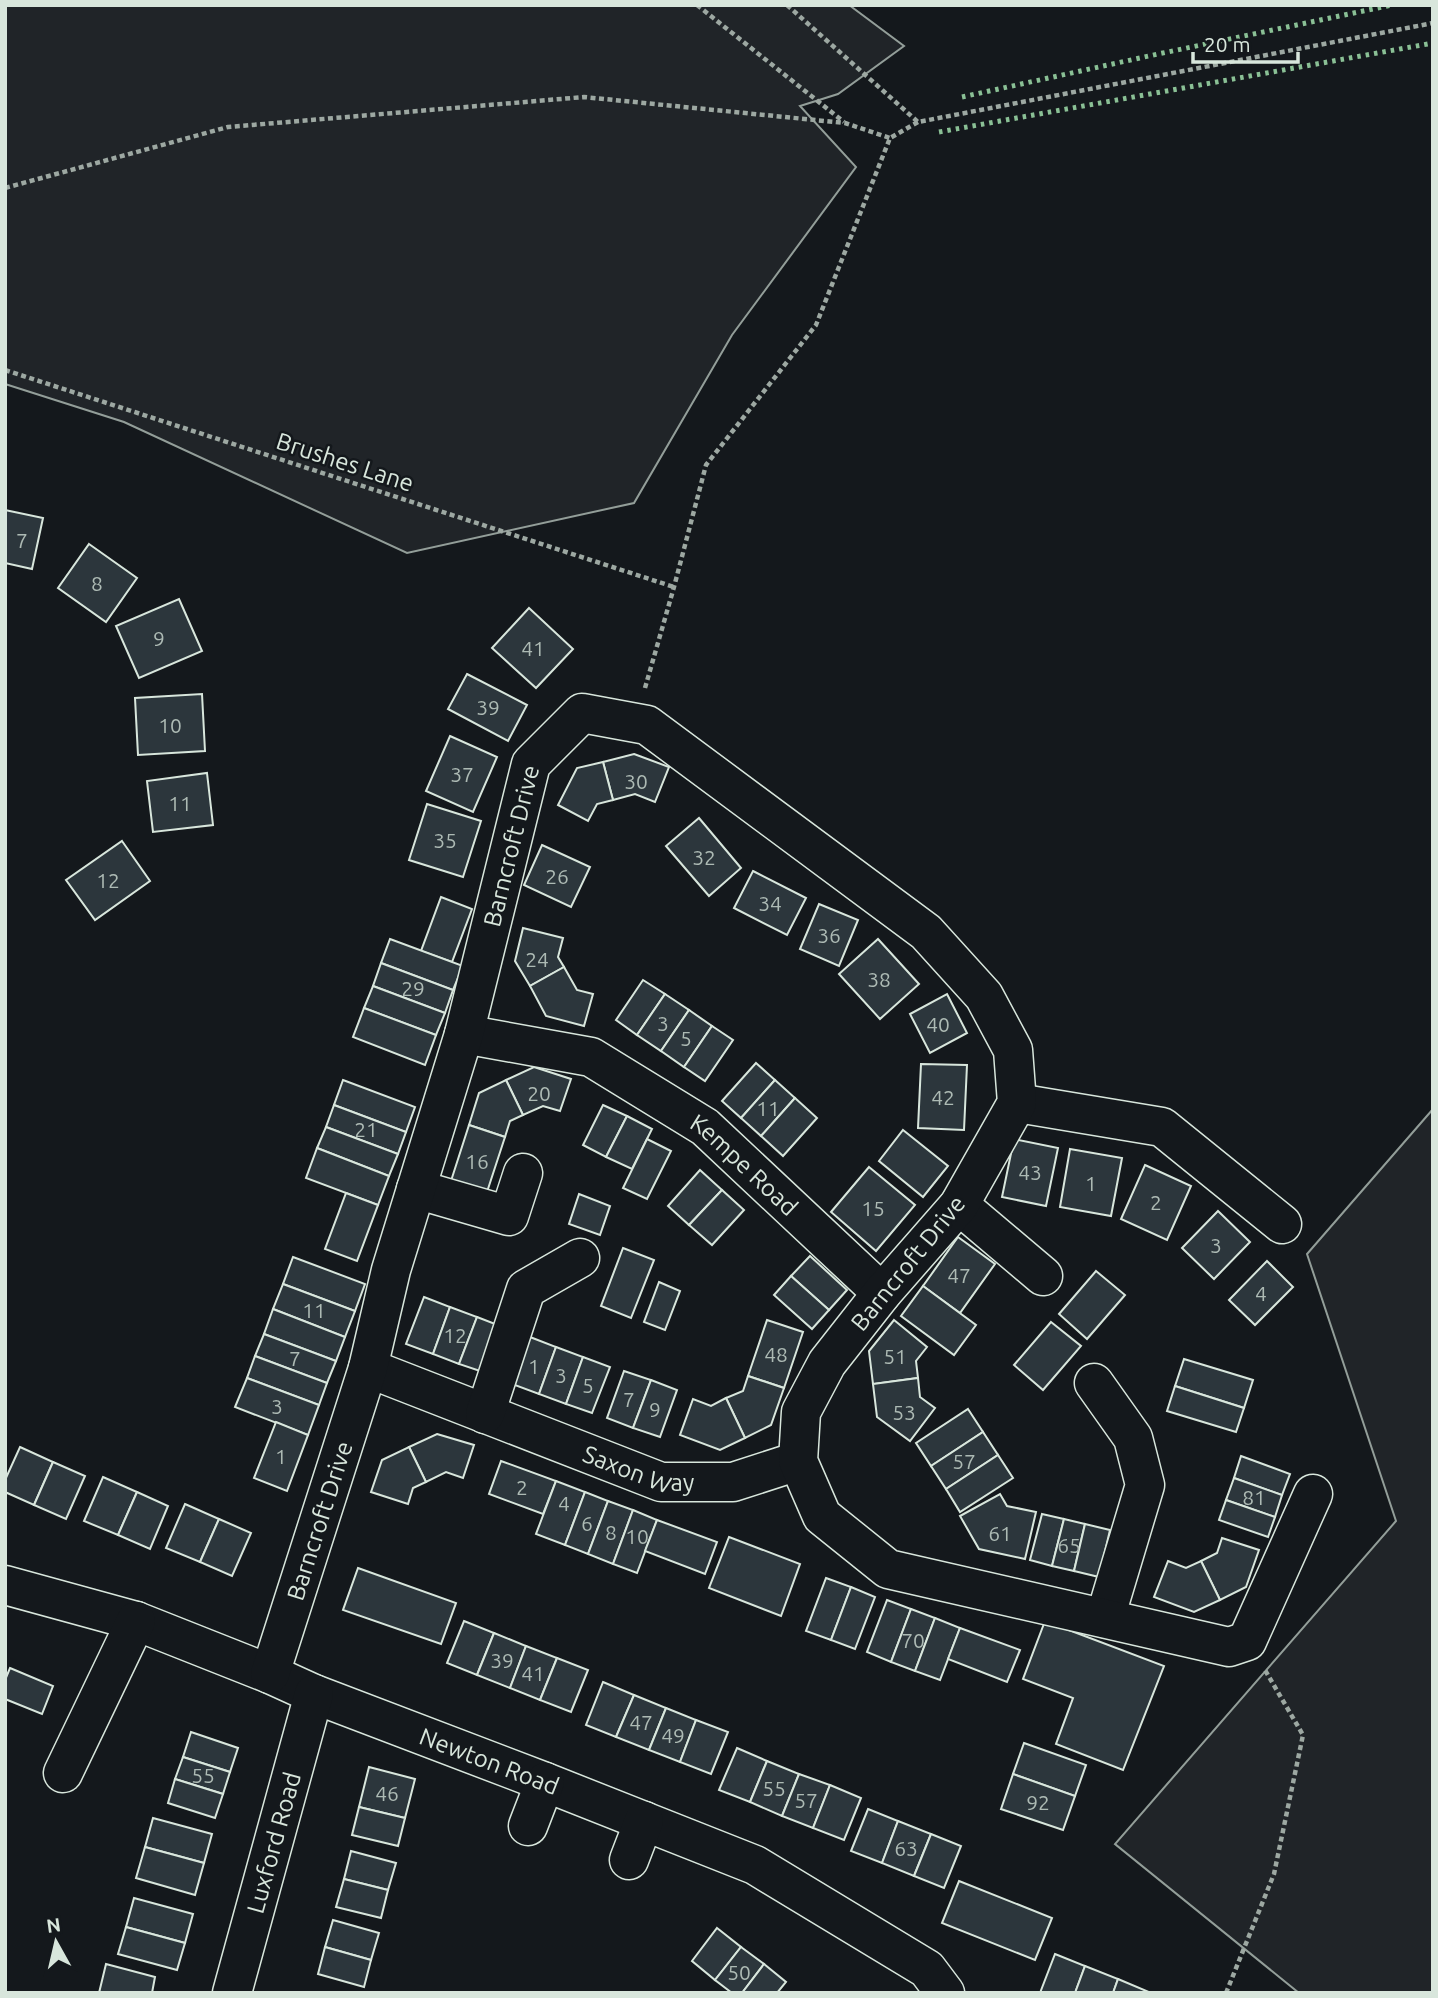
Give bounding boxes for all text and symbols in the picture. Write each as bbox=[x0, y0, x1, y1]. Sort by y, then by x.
scale bar bbox=[1193, 21, 1298, 65]
text: 20 m bbox=[1204, 32, 1251, 56]
street label: Brushes Lane bbox=[273, 427, 417, 497]
house number: 7 bbox=[16, 528, 28, 552]
house number: 8 bbox=[91, 571, 103, 595]
house number: 9 bbox=[153, 626, 165, 650]
house number: 41 bbox=[521, 636, 545, 660]
house number: 39 bbox=[476, 695, 500, 719]
house number: 10 bbox=[158, 713, 182, 737]
house number: 37 bbox=[450, 762, 474, 786]
street label: Barncroft Drive bbox=[478, 762, 544, 929]
house number: 30 bbox=[624, 769, 648, 793]
house number: 11 bbox=[168, 791, 192, 815]
house number: 35 bbox=[433, 828, 457, 852]
house number: 32 bbox=[692, 845, 716, 869]
house number: 26 bbox=[545, 864, 569, 888]
house number: 12 bbox=[96, 868, 120, 892]
house number: 34 bbox=[758, 891, 782, 915]
house number: 36 bbox=[817, 923, 841, 947]
house number: 24 bbox=[525, 947, 549, 971]
house number: 38 bbox=[867, 967, 891, 991]
house number: 29 bbox=[401, 976, 425, 1000]
house number: 3 bbox=[657, 1011, 669, 1035]
house number: 40 bbox=[926, 1012, 950, 1036]
house number: 5 bbox=[680, 1026, 692, 1050]
house number: 20 bbox=[527, 1081, 551, 1105]
house number: 42 bbox=[931, 1085, 955, 1109]
house number: 11 bbox=[756, 1096, 780, 1120]
street label: Kempe Road bbox=[686, 1108, 803, 1221]
house number: 21 bbox=[354, 1117, 378, 1141]
house number: 16 bbox=[465, 1149, 489, 1173]
house number: 43 bbox=[1018, 1160, 1042, 1184]
house number: 1 bbox=[1085, 1171, 1097, 1195]
street label: Barncroft Drive bbox=[845, 1190, 971, 1336]
house number: 2 bbox=[1150, 1190, 1162, 1214]
house number: 15 bbox=[861, 1196, 885, 1220]
house number: 3 bbox=[1210, 1233, 1222, 1257]
house number: 47 bbox=[947, 1263, 971, 1287]
house number: 4 bbox=[1255, 1281, 1267, 1305]
house number: 11 bbox=[302, 1298, 326, 1322]
house number: 12 bbox=[443, 1323, 467, 1347]
house number: 48 bbox=[764, 1342, 788, 1366]
house number: 51 bbox=[883, 1344, 907, 1368]
house number: 7 bbox=[289, 1346, 301, 1370]
house number: 1 bbox=[528, 1354, 540, 1378]
house number: 3 bbox=[555, 1363, 567, 1387]
house number: 5 bbox=[582, 1373, 594, 1397]
house number: 7 bbox=[623, 1387, 635, 1411]
house number: 3 bbox=[271, 1394, 283, 1418]
house number: 9 bbox=[649, 1397, 661, 1421]
house number: 53 bbox=[892, 1400, 916, 1424]
street label: Barncroft Drive bbox=[281, 1438, 357, 1604]
street label: Saxon Way bbox=[579, 1440, 695, 1498]
house number: 1 bbox=[275, 1444, 287, 1468]
house number: 57 bbox=[952, 1449, 976, 1473]
house number: 2 bbox=[516, 1475, 528, 1499]
house number: 81 bbox=[1242, 1485, 1266, 1509]
house number: 4 bbox=[558, 1491, 570, 1515]
house number: 6 bbox=[581, 1511, 593, 1535]
house number: 8 bbox=[605, 1520, 617, 1544]
house number: 61 bbox=[988, 1521, 1012, 1545]
house number: 10 bbox=[625, 1524, 649, 1548]
house number: 65 bbox=[1057, 1533, 1081, 1557]
house number: 70 bbox=[901, 1628, 925, 1652]
house number: 39 bbox=[490, 1648, 514, 1672]
house number: 41 bbox=[521, 1661, 545, 1685]
house number: 47 bbox=[629, 1710, 653, 1734]
street label: Newton Road bbox=[416, 1722, 563, 1800]
house number: 49 bbox=[661, 1723, 685, 1747]
house number: 55 bbox=[191, 1763, 215, 1787]
street label: Luxford Road bbox=[241, 1769, 305, 1916]
house number: 55 bbox=[762, 1776, 786, 1800]
house number: 46 bbox=[375, 1781, 399, 1805]
house number: 57 bbox=[794, 1788, 818, 1812]
house number: 92 bbox=[1026, 1790, 1050, 1814]
house number: 63 bbox=[894, 1836, 918, 1860]
north arrow bbox=[21, 1907, 91, 1977]
text: N bbox=[45, 1913, 62, 1937]
house number: 50 bbox=[727, 1960, 751, 1984]

